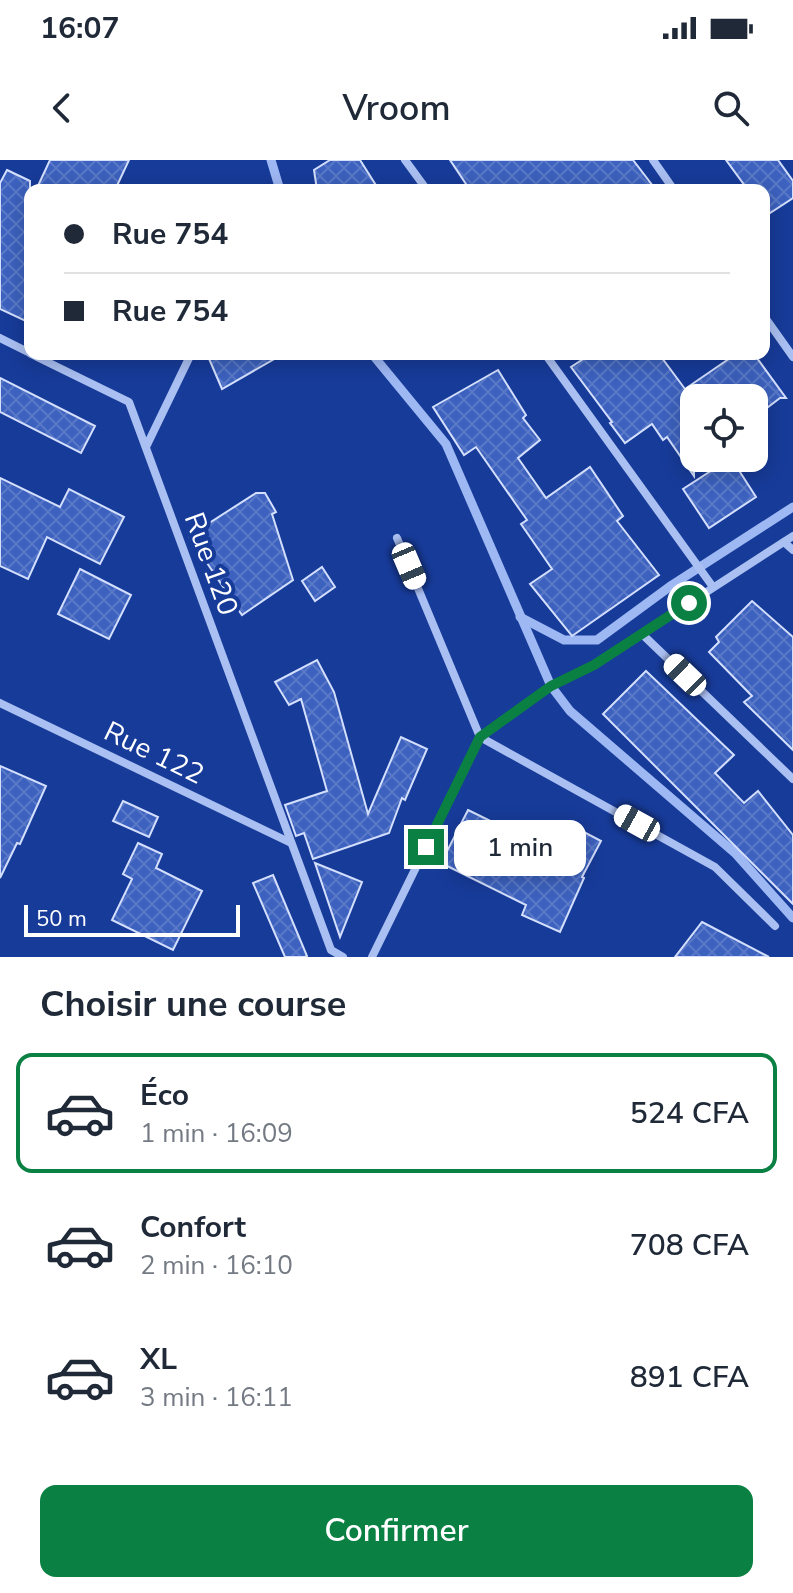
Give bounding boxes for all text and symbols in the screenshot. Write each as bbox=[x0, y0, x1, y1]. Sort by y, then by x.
text: 16:07 bbox=[40, 8, 119, 49]
text: Vroom bbox=[342, 84, 451, 133]
icon: back bbox=[40, 86, 84, 130]
icon: search bbox=[709, 86, 753, 130]
text: Rue 754 bbox=[112, 214, 228, 255]
text: Rue 754 bbox=[112, 291, 228, 332]
map controls bbox=[680, 384, 768, 472]
button: locate bbox=[680, 384, 768, 472]
street label: Rue 120 bbox=[175, 507, 247, 621]
car bbox=[389, 539, 429, 593]
route start bbox=[671, 585, 707, 621]
car bbox=[659, 650, 711, 700]
street label: Rue 122 bbox=[98, 712, 210, 794]
car bbox=[610, 801, 664, 845]
callout: 1 min bbox=[454, 819, 586, 875]
route end bbox=[408, 829, 444, 865]
text: 1 min bbox=[487, 830, 553, 865]
scale bar bbox=[24, 901, 240, 937]
text: 50 m bbox=[36, 904, 87, 934]
text: Choisir une course bbox=[40, 980, 346, 1029]
text: Éco bbox=[140, 1075, 189, 1116]
icon: car bbox=[44, 1077, 116, 1149]
text: 524 CFA bbox=[630, 1093, 749, 1134]
text: 1 min · 16:09 bbox=[140, 1116, 293, 1151]
text: Confort bbox=[140, 1207, 246, 1248]
icon: car bbox=[44, 1209, 116, 1281]
text: 708 CFA bbox=[630, 1225, 749, 1266]
text: 2 min · 16:10 bbox=[140, 1248, 293, 1283]
text: XL bbox=[140, 1339, 177, 1380]
icon: car bbox=[44, 1341, 116, 1413]
text: 891 CFA bbox=[630, 1357, 749, 1398]
text: 3 min · 16:11 bbox=[140, 1380, 293, 1415]
button: Confirmer bbox=[40, 1485, 753, 1577]

